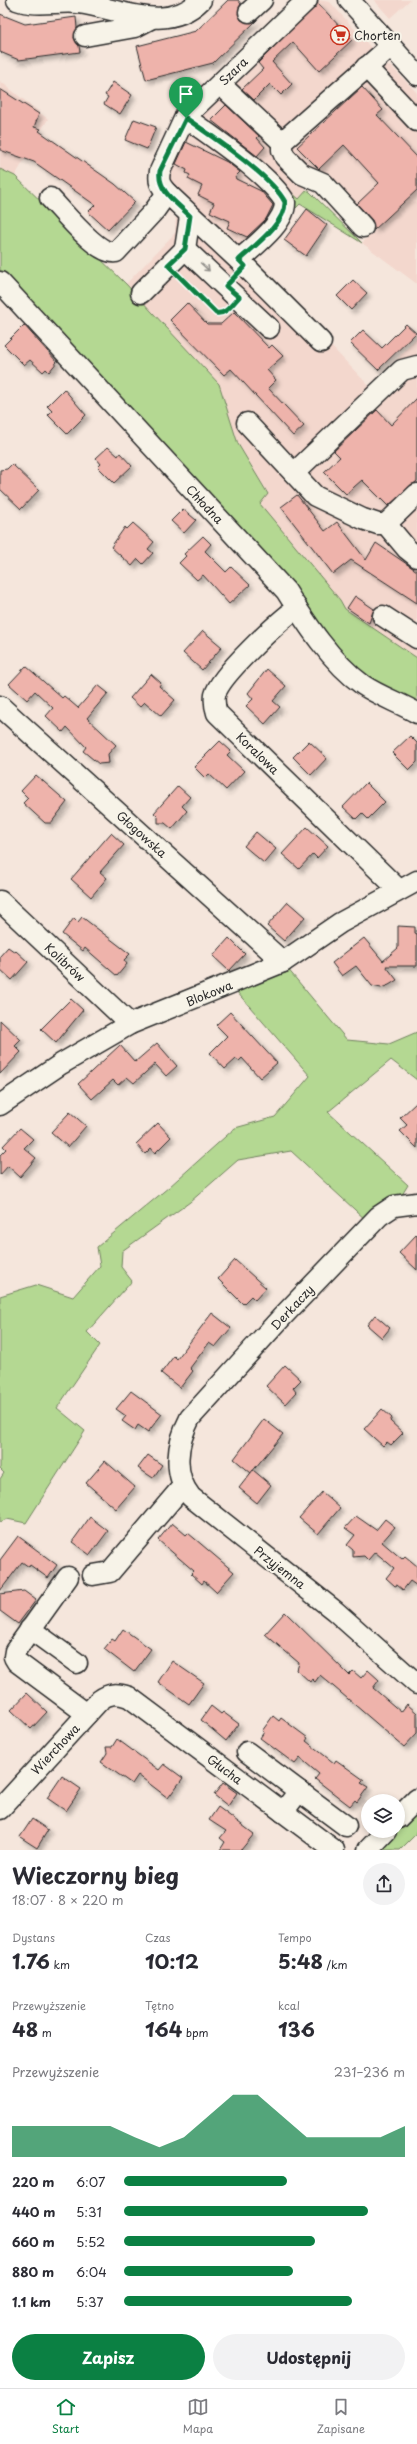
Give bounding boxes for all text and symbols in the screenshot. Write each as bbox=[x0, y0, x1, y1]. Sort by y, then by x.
supermarket icon: Chorten bbox=[329, 24, 351, 46]
place label: Chorten bbox=[354, 26, 401, 44]
street label: Szara bbox=[215, 52, 252, 89]
pin bbox=[169, 77, 203, 118]
icon: arrive bbox=[175, 83, 197, 105]
one-way arrow bbox=[200, 263, 211, 272]
street label: Chłodna bbox=[182, 480, 228, 528]
street label: Koralowa bbox=[233, 728, 284, 778]
street label: Głogowska bbox=[113, 806, 172, 862]
street label: Kolibrów bbox=[41, 939, 90, 986]
street label: Blokowa bbox=[183, 975, 236, 1010]
street label: Derkaczy bbox=[266, 1280, 318, 1334]
street label: Przyjemna bbox=[250, 1541, 310, 1593]
street label: Wierchowa bbox=[27, 1719, 84, 1779]
street label: Głucha bbox=[204, 1750, 247, 1789]
map controls bbox=[361, 1794, 405, 1838]
button: layers bbox=[361, 1794, 405, 1838]
text: Wieczorny bieg bbox=[12, 1858, 179, 1891]
button: share bbox=[363, 1863, 405, 1905]
text: 18:07 · 8 × 220 m bbox=[12, 1890, 124, 1909]
text: Dystans bbox=[12, 1929, 55, 1946]
text: Czas bbox=[145, 1929, 171, 1946]
text: Tempo bbox=[278, 1929, 312, 1946]
text: 1.76 bbox=[12, 1946, 50, 1976]
text: 10:12 bbox=[145, 1946, 199, 1976]
text: 5:48 bbox=[278, 1946, 323, 1976]
text: km bbox=[50, 1956, 70, 1973]
text: /km bbox=[323, 1956, 348, 1973]
text: Przewyższenie bbox=[12, 1997, 86, 2014]
text: Tętno bbox=[145, 1997, 174, 2014]
text: kcal bbox=[278, 1997, 300, 2014]
text: 48 bbox=[12, 2014, 38, 2044]
text: 164 bbox=[145, 2014, 182, 2044]
text: 136 bbox=[278, 2014, 315, 2044]
text: m bbox=[38, 2024, 52, 2041]
text: bpm bbox=[182, 2024, 209, 2041]
text: Przewyższenie bbox=[12, 2062, 99, 2081]
text: 231–236 m bbox=[334, 2062, 405, 2081]
text: 220 m bbox=[12, 2172, 54, 2191]
text: 6:07 bbox=[76, 2172, 105, 2191]
text: 440 m bbox=[12, 2202, 55, 2221]
text: 5:31 bbox=[76, 2202, 102, 2221]
text: 660 m bbox=[12, 2232, 55, 2251]
text: 5:52 bbox=[76, 2232, 105, 2251]
text: 880 m bbox=[12, 2262, 54, 2281]
text: 6:04 bbox=[76, 2262, 107, 2281]
text: 1.1 km bbox=[12, 2292, 51, 2311]
text: 5:37 bbox=[76, 2292, 103, 2311]
button: Zapisz bbox=[12, 2334, 205, 2380]
button: Udostępnij bbox=[213, 2334, 405, 2380]
tab: Start bbox=[52, 2396, 79, 2437]
tab: Mapa bbox=[183, 2396, 213, 2437]
tab: Zapisane bbox=[317, 2396, 365, 2437]

